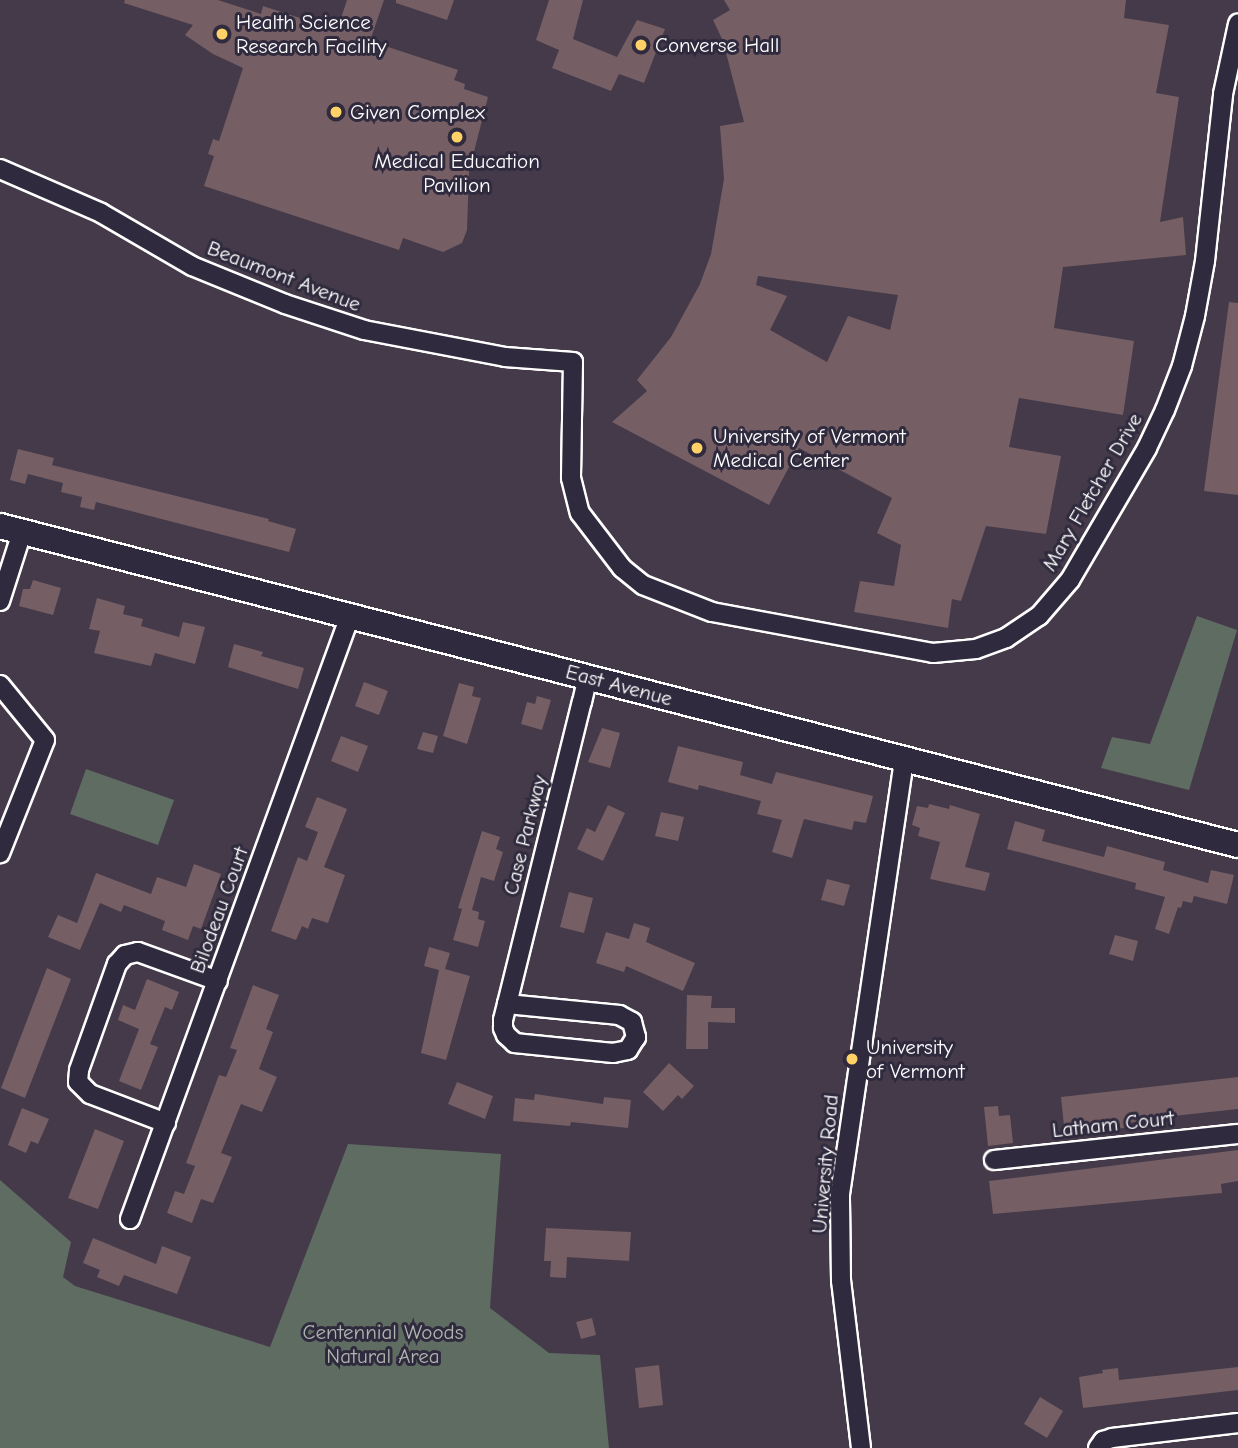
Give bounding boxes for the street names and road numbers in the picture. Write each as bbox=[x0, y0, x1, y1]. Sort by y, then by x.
street label: Beaumont Avenue bbox=[204, 235, 364, 317]
street label: Mary Fletcher Drive bbox=[1037, 409, 1147, 575]
street label: East Avenue bbox=[563, 659, 675, 711]
street label: Case Parkway bbox=[498, 772, 552, 898]
street label: Bilodeau Court bbox=[184, 843, 254, 977]
street label: University Road bbox=[806, 1093, 844, 1235]
street label: Latham Court bbox=[1051, 1105, 1175, 1143]

